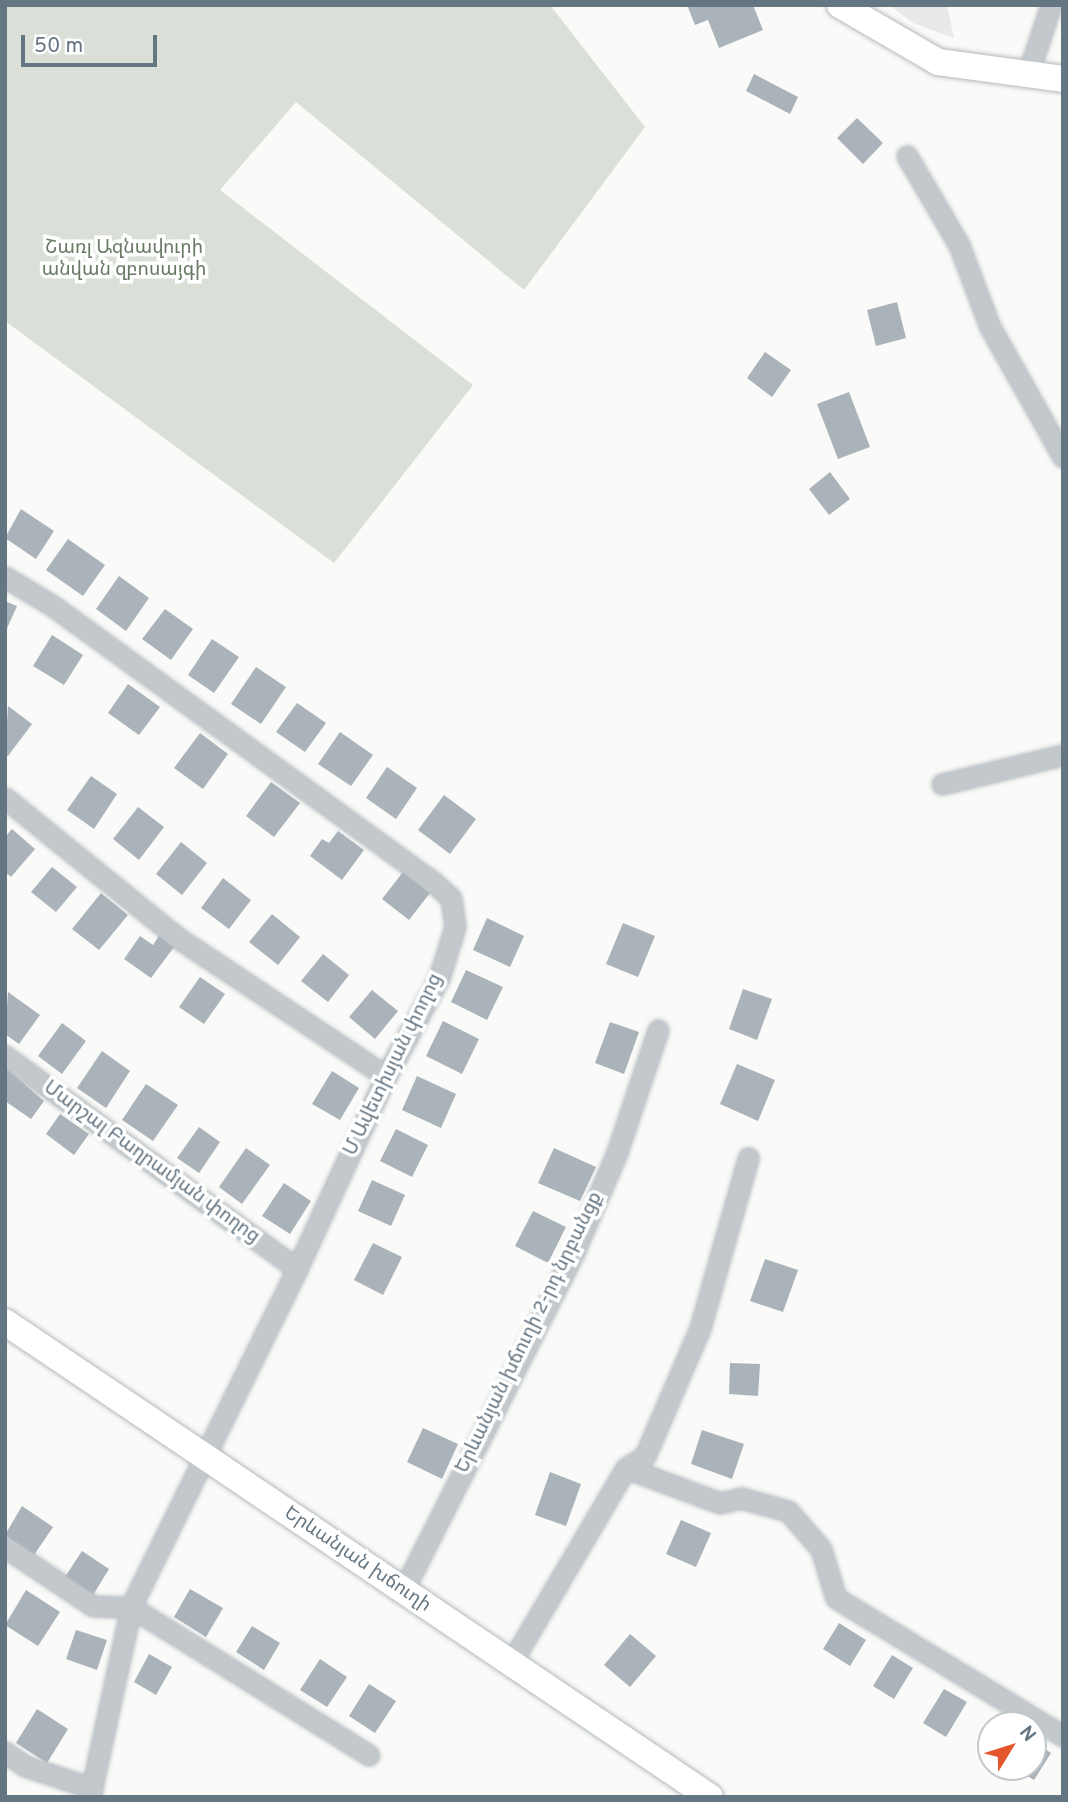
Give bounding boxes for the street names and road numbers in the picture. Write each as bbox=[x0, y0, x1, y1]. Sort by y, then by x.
street label: Մ Ավետիսյան փողոց bbox=[340, 970, 448, 1160]
street label: Մարշալ Բաղրամյան փողոց bbox=[39, 1077, 263, 1249]
street label: Երևանյան խճուղի 2-րդ նրբանցք bbox=[452, 1189, 608, 1477]
street label: Երևանյան խճուղի bbox=[279, 1502, 435, 1618]

